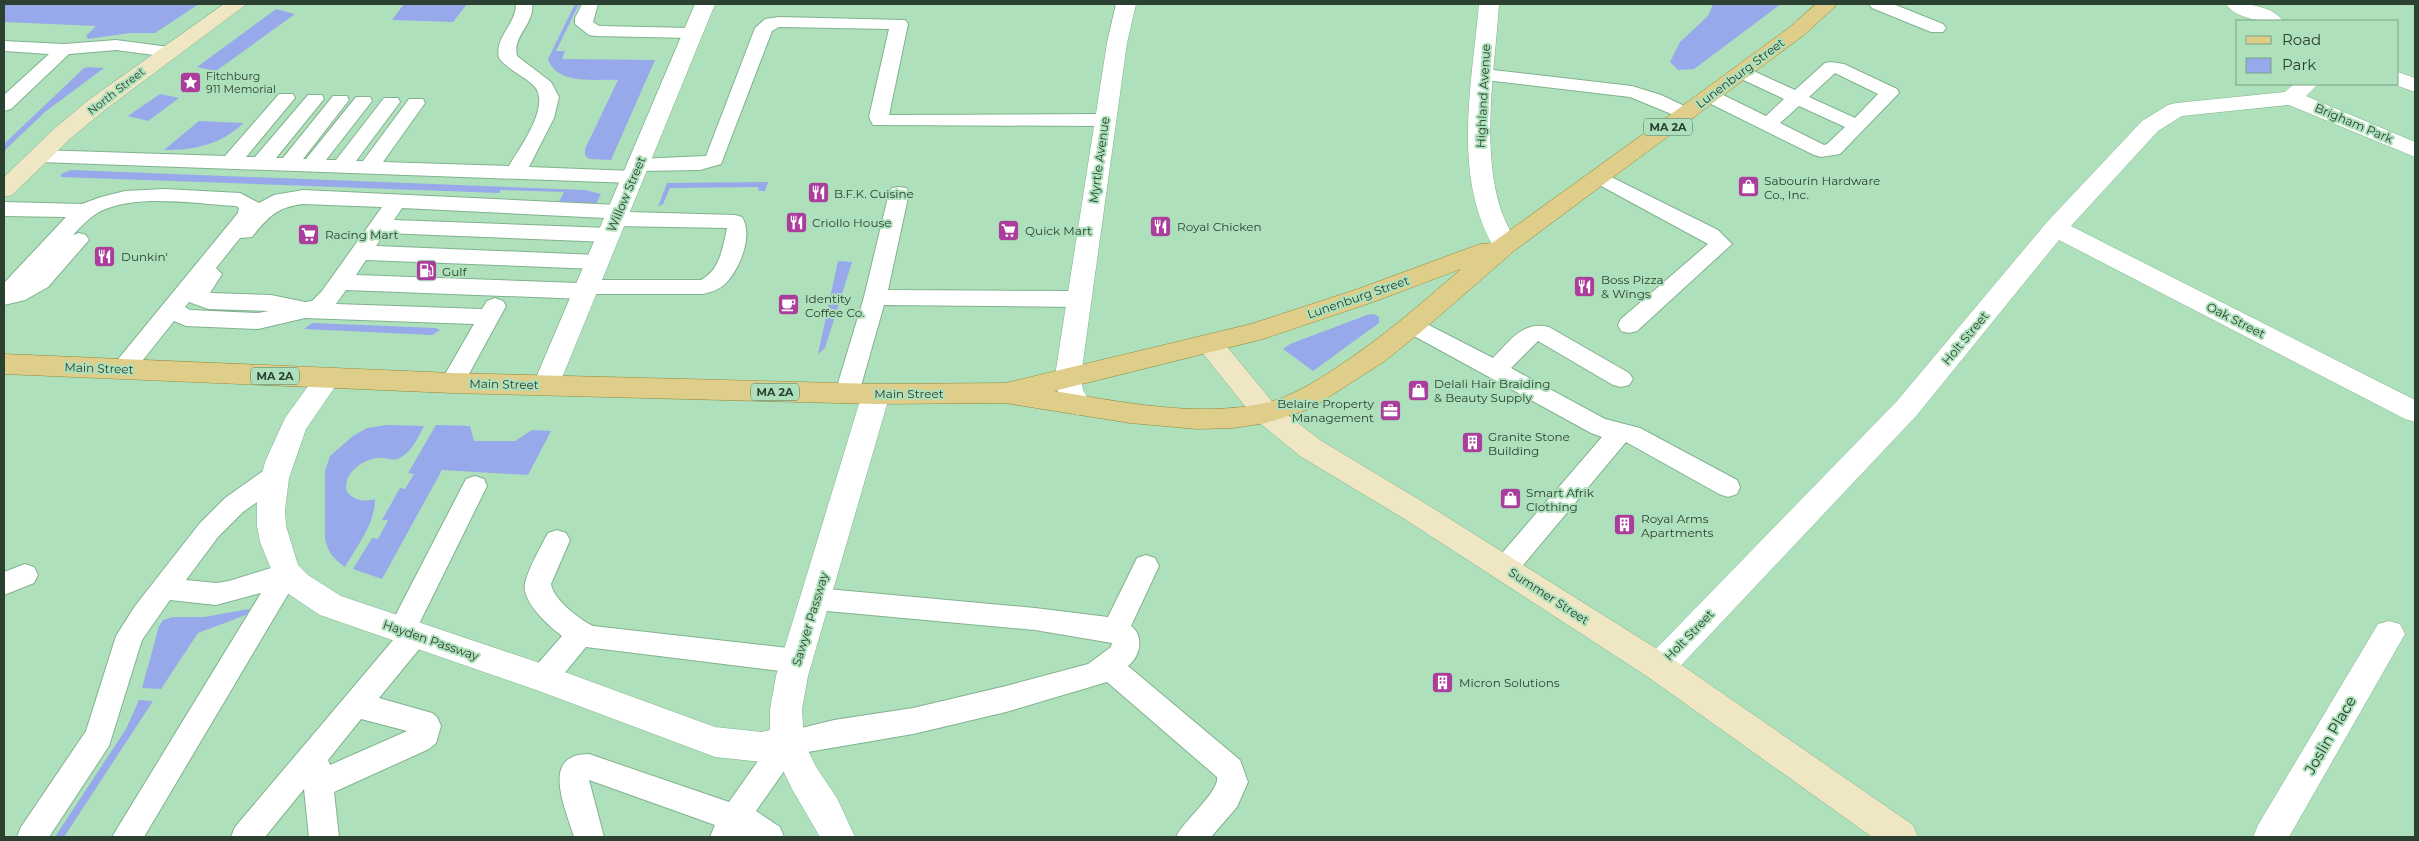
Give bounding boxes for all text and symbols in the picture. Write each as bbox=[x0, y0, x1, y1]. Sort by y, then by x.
legend bbox=[2236, 20, 2399, 85]
text: Road bbox=[2282, 30, 2321, 49]
street label: Lunenburg Street bbox=[1693, 35, 1787, 111]
street label: Highland Avenue bbox=[1473, 44, 1493, 148]
text: Park bbox=[2282, 55, 2316, 74]
street label: North Street bbox=[85, 64, 148, 118]
place label: Fitchburg 911 Memorial bbox=[206, 69, 276, 96]
place icon: Fitchburg 911 Memorial bbox=[178, 70, 202, 94]
street label: Brigham Park bbox=[2313, 100, 2396, 147]
street label: Myrtle Avenue bbox=[1086, 116, 1112, 204]
road number: MA 2A bbox=[1644, 118, 1692, 136]
street label: Willow Street bbox=[603, 154, 649, 234]
place label: Sabourin Hardware Co., Inc. bbox=[1764, 173, 1880, 202]
shop icon: Sabourin Hardware Co., Inc. bbox=[1736, 175, 1760, 199]
restaurant icon: B.F.K. Cuisine bbox=[806, 181, 830, 205]
place label: B.F.K. Cuisine bbox=[834, 186, 914, 201]
restaurant icon: Criollo House bbox=[784, 210, 808, 234]
restaurant icon: Royal Chicken bbox=[1149, 214, 1173, 238]
place label: Criollo House bbox=[812, 215, 892, 230]
supermarket icon: Quick Mart bbox=[997, 218, 1021, 242]
place label: Royal Chicken bbox=[1177, 219, 1262, 234]
supermarket icon: Racing Mart bbox=[297, 222, 321, 246]
place label: Quick Mart bbox=[1025, 223, 1092, 238]
place label: Racing Mart bbox=[325, 227, 399, 242]
restaurant icon: Dunkin' bbox=[93, 244, 117, 268]
place label: Dunkin' bbox=[121, 249, 168, 264]
fuel station icon: Gulf bbox=[414, 259, 438, 283]
place label: Gulf bbox=[442, 264, 468, 279]
street label: Lunenburg Street bbox=[1305, 272, 1411, 322]
place label: Boss Pizza & Wings bbox=[1601, 272, 1664, 301]
restaurant icon: Boss Pizza & Wings bbox=[1573, 274, 1597, 298]
place label: Identity Coffee Co. bbox=[805, 291, 865, 320]
cafe icon: Identity Coffee Co. bbox=[777, 293, 801, 317]
street label: Oak Street bbox=[2204, 299, 2268, 341]
street label: Holt Street bbox=[1938, 308, 1992, 368]
street label: Main Street bbox=[64, 359, 134, 377]
road number: MA 2A bbox=[251, 368, 299, 384]
street label: Main Street bbox=[469, 376, 539, 392]
place label: Delali Hair Braiding & Beauty Supply bbox=[1434, 376, 1550, 405]
shop icon: Delali Hair Braiding & Beauty Supply bbox=[1406, 378, 1430, 402]
road number: MA 2A bbox=[751, 384, 799, 401]
street label: Main Street bbox=[874, 386, 944, 401]
place label: Belaire Property Management bbox=[1277, 396, 1374, 425]
office icon: Belaire Property Management bbox=[1378, 398, 1402, 422]
place label: Granite Stone Building bbox=[1488, 429, 1570, 458]
building icon: Granite Stone Building bbox=[1460, 431, 1484, 455]
place label: Smart Afrik Clothing bbox=[1526, 485, 1595, 514]
shop icon: Smart Afrik Clothing bbox=[1498, 487, 1522, 511]
place label: Royal Arms Apartments bbox=[1641, 511, 1714, 540]
building icon: Royal Arms Apartments bbox=[1613, 513, 1637, 537]
street label: Summer Street bbox=[1506, 565, 1592, 628]
street label: Sawyer Passway bbox=[789, 570, 832, 668]
street label: Holt Street bbox=[1661, 606, 1717, 663]
street label: Hayden Passway bbox=[381, 617, 481, 664]
building icon: Micron Solutions bbox=[1431, 670, 1455, 694]
place label: Micron Solutions bbox=[1459, 675, 1560, 690]
street label: Joslin Place bbox=[2299, 692, 2360, 778]

